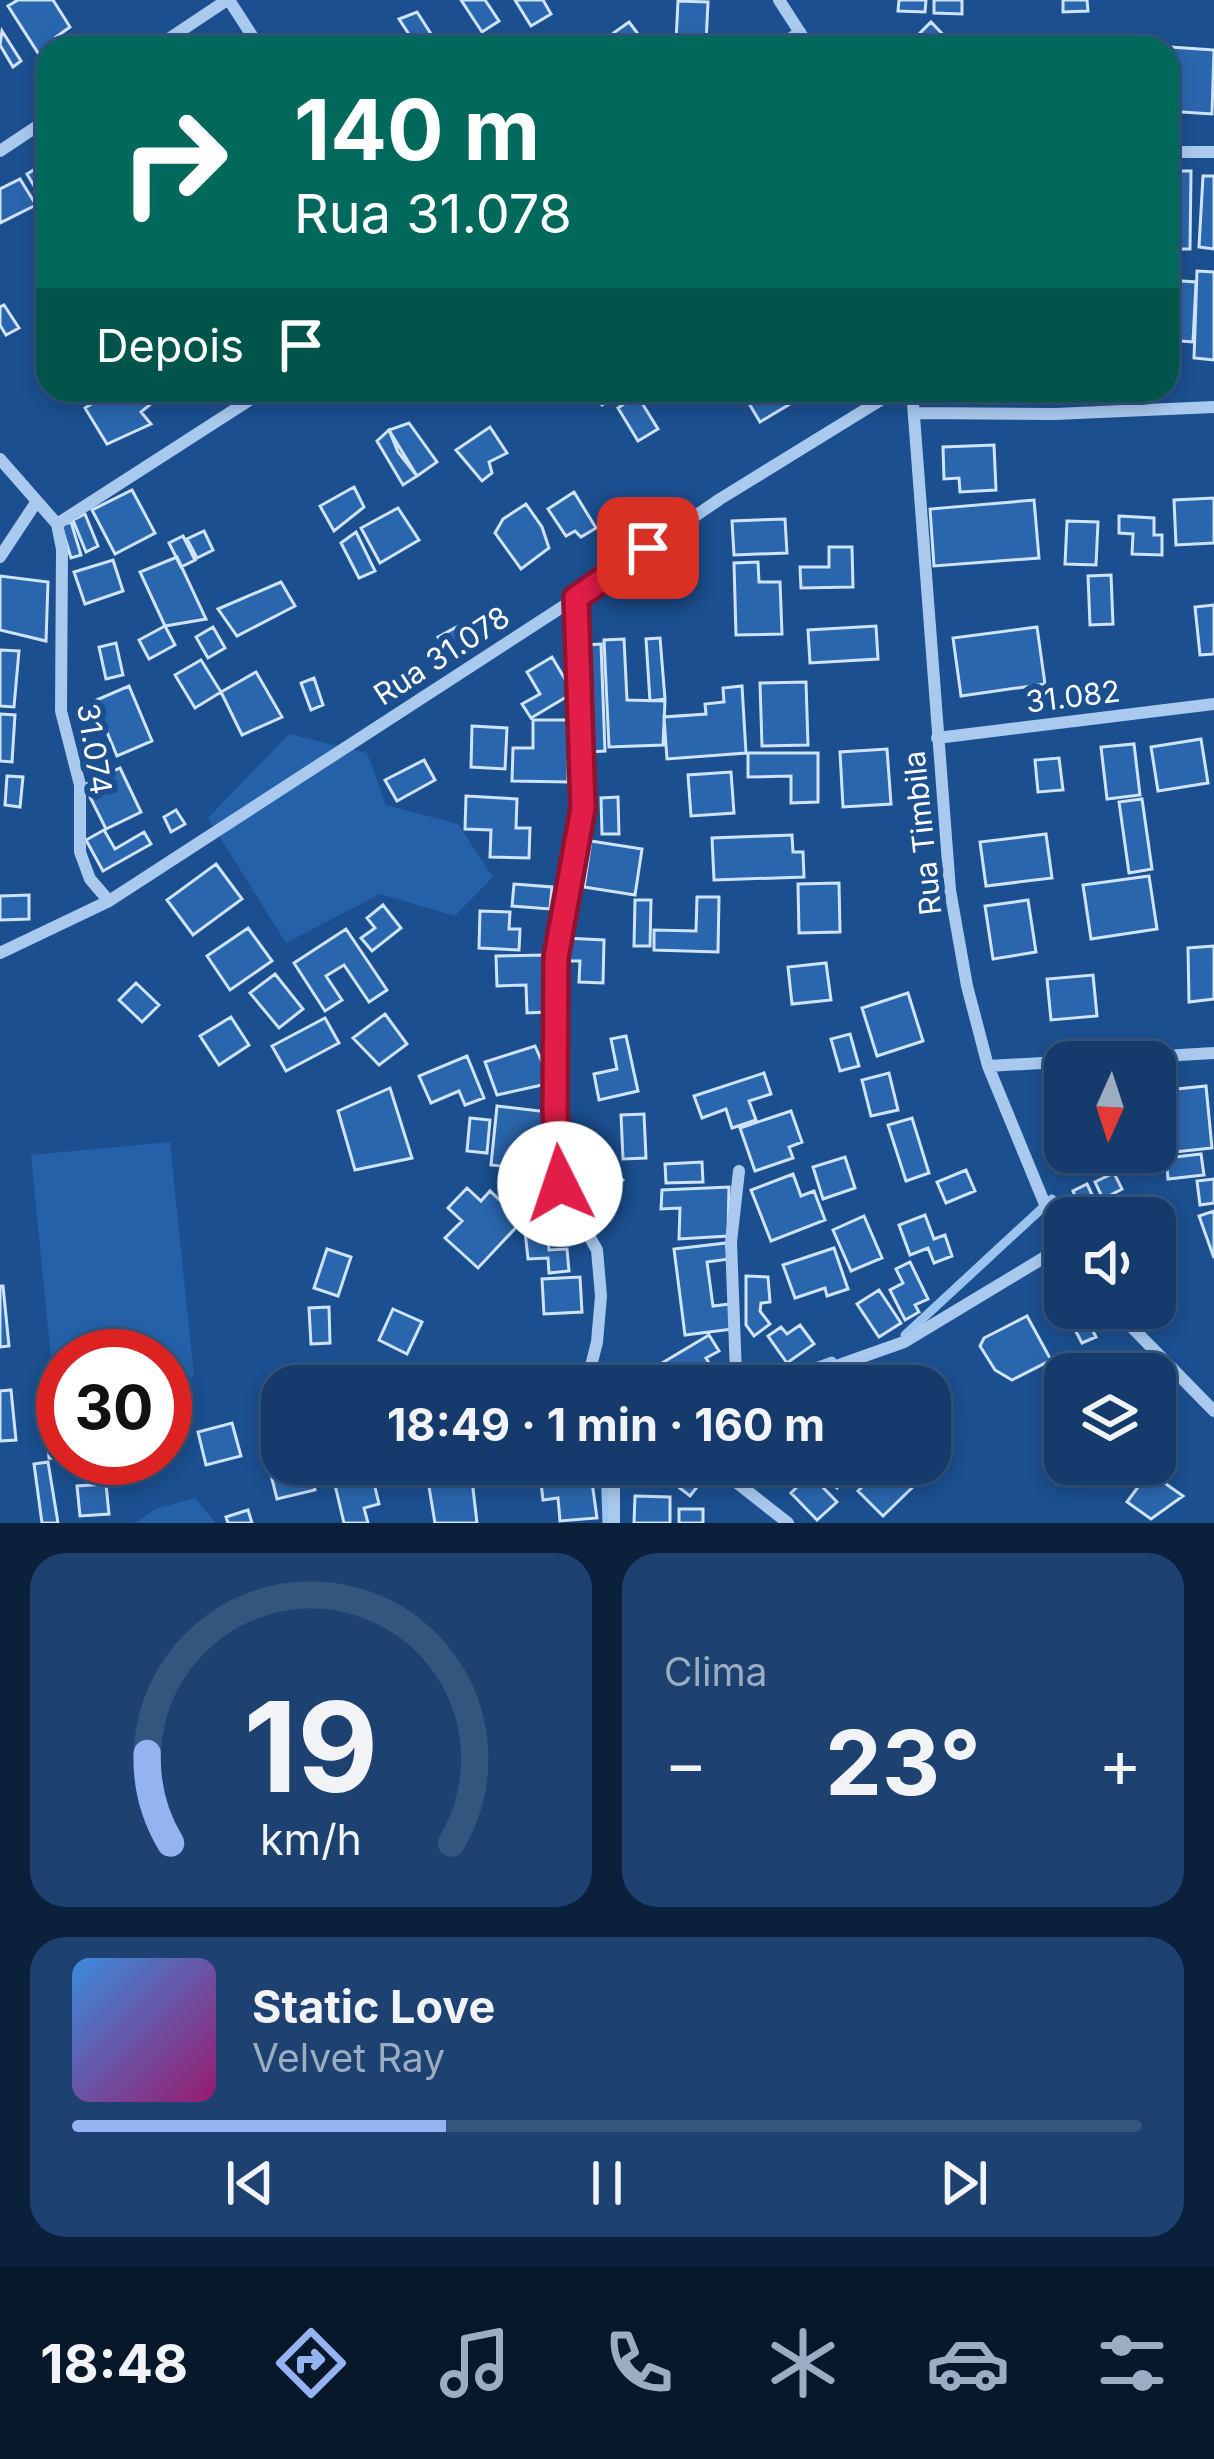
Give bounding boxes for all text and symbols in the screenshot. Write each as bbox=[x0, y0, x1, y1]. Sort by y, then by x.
text: 140 m bbox=[294, 79, 540, 180]
icon: right bbox=[96, 84, 252, 240]
text: Rua 31.078 bbox=[294, 181, 572, 246]
icon: arrive bbox=[268, 312, 334, 378]
text: Depois bbox=[96, 318, 244, 373]
pin bbox=[597, 497, 699, 599]
icon: arrive bbox=[615, 515, 681, 581]
street label: Rua 31.078 bbox=[367, 598, 516, 712]
street label: 31.082 bbox=[1024, 672, 1122, 720]
street label: 31.074 bbox=[70, 701, 120, 797]
street label: Rua Timbila bbox=[895, 749, 949, 917]
north arrow bbox=[1044, 1041, 1176, 1173]
map controls bbox=[1044, 1041, 1176, 1485]
position arrow bbox=[497, 1121, 623, 1247]
button: sound bbox=[1044, 1197, 1176, 1329]
speed limit sign: 30 bbox=[36, 1329, 192, 1485]
button: layers bbox=[1044, 1353, 1176, 1485]
text: 18:49 · 1 min · 160 m bbox=[387, 1397, 825, 1452]
text: Clima bbox=[664, 1648, 767, 1695]
text: 19 bbox=[244, 1671, 378, 1822]
text: 23° bbox=[825, 1708, 981, 1817]
text: − bbox=[664, 1723, 708, 1803]
text: + bbox=[1098, 1723, 1142, 1803]
text: km/h bbox=[260, 1813, 362, 1865]
text: Static Love bbox=[252, 1979, 495, 2034]
text: Velvet Ray bbox=[252, 2034, 445, 2081]
icon: previous bbox=[217, 2150, 283, 2216]
icon: pause bbox=[574, 2150, 640, 2216]
icon: next bbox=[931, 2150, 997, 2216]
icon: directions bbox=[269, 2321, 353, 2405]
icon: music bbox=[433, 2321, 517, 2405]
icon: phone bbox=[597, 2321, 681, 2405]
icon: climate bbox=[761, 2321, 845, 2405]
icon: car bbox=[926, 2321, 1010, 2405]
icon: filters bbox=[1090, 2321, 1174, 2405]
text: 18:48 bbox=[40, 2331, 188, 2396]

